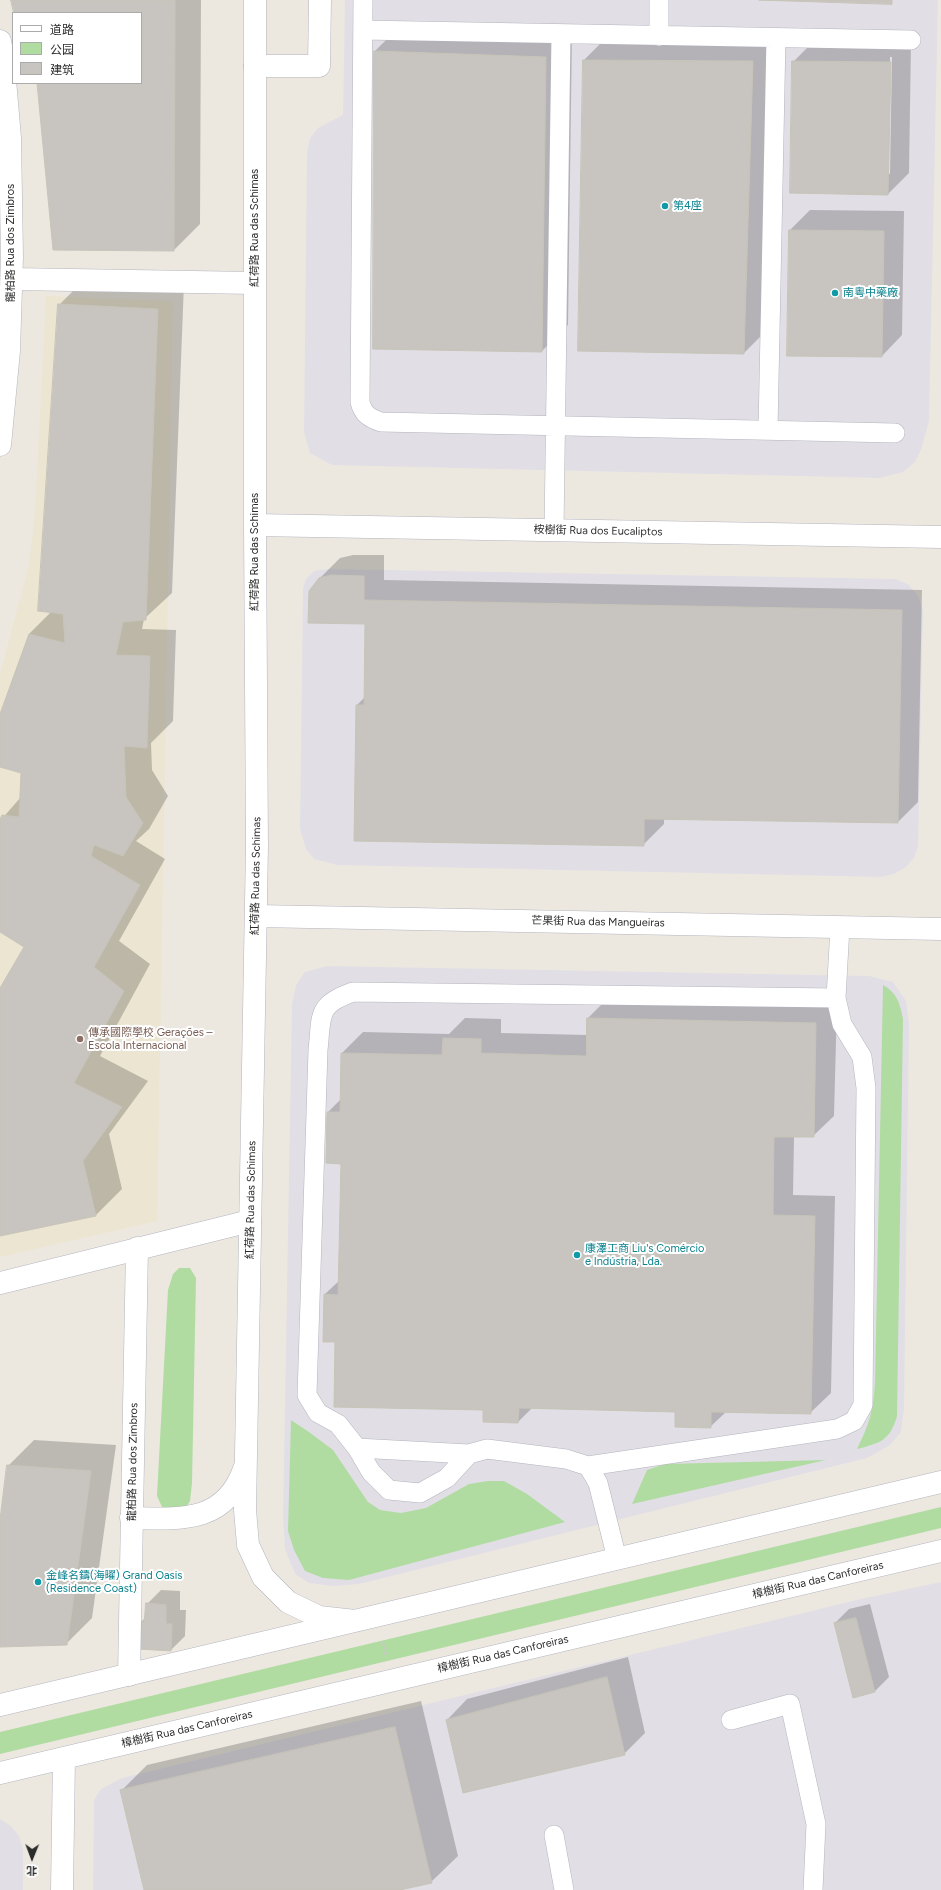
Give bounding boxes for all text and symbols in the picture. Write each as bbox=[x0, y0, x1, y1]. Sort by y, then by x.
legend bbox=[12, 12, 142, 84]
text: 道路 bbox=[50, 23, 74, 37]
text: 公园 bbox=[50, 43, 74, 57]
text: 建筑 bbox=[50, 63, 74, 77]
street label: 紅荷路 Rua das Schimas bbox=[248, 169, 262, 287]
street label: 龍柏路 Rua dos Zimbros bbox=[4, 184, 18, 302]
place label: 第4座 bbox=[673, 199, 702, 213]
marker: 第4座 bbox=[660, 201, 670, 211]
place label: 南粵中藥廠 bbox=[843, 286, 898, 300]
marker: 南粵中藥廠 bbox=[830, 288, 840, 298]
street label: 紅荷路 Rua das Schimas bbox=[248, 493, 262, 611]
street label: 桉樹街 Rua dos Eucaliptos bbox=[533, 523, 663, 539]
street label: 紅荷路 Rua das Schimas bbox=[248, 817, 264, 935]
street label: 芒果街 Rua das Mangueiras bbox=[531, 914, 665, 930]
place label: 傳承國際學校 Gerações – Escola Internacional bbox=[88, 1026, 213, 1052]
marker: 傳承國際學校 Gerações – Escola Internacional bbox=[75, 1034, 85, 1044]
street label: 紅荷路 Rua das Schimas bbox=[243, 1141, 259, 1259]
place label: 康澤工商 Liu's Comércio e Indústria, Lda. bbox=[585, 1242, 704, 1268]
marker: 康澤工商 Liu's Comércio e Indústria, Lda. bbox=[572, 1250, 582, 1260]
street label: 龍柏路 Rua dos Zimbros bbox=[125, 1403, 141, 1521]
street label: 樟樹街 Rua das Canforeiras bbox=[751, 1559, 885, 1601]
place label: 金峰名鑄(海曜) Grand Oasis (Residence Coast) bbox=[46, 1569, 182, 1595]
marker: 金峰名鑄(海曜) Grand Oasis (Residence Coast) bbox=[33, 1577, 43, 1587]
street label: 樟樹街 Rua das Canforeiras bbox=[436, 1633, 570, 1675]
street label: 樟樹街 Rua das Canforeiras bbox=[120, 1708, 254, 1750]
north arrow bbox=[12, 1838, 52, 1878]
text: 北 bbox=[26, 1864, 37, 1877]

